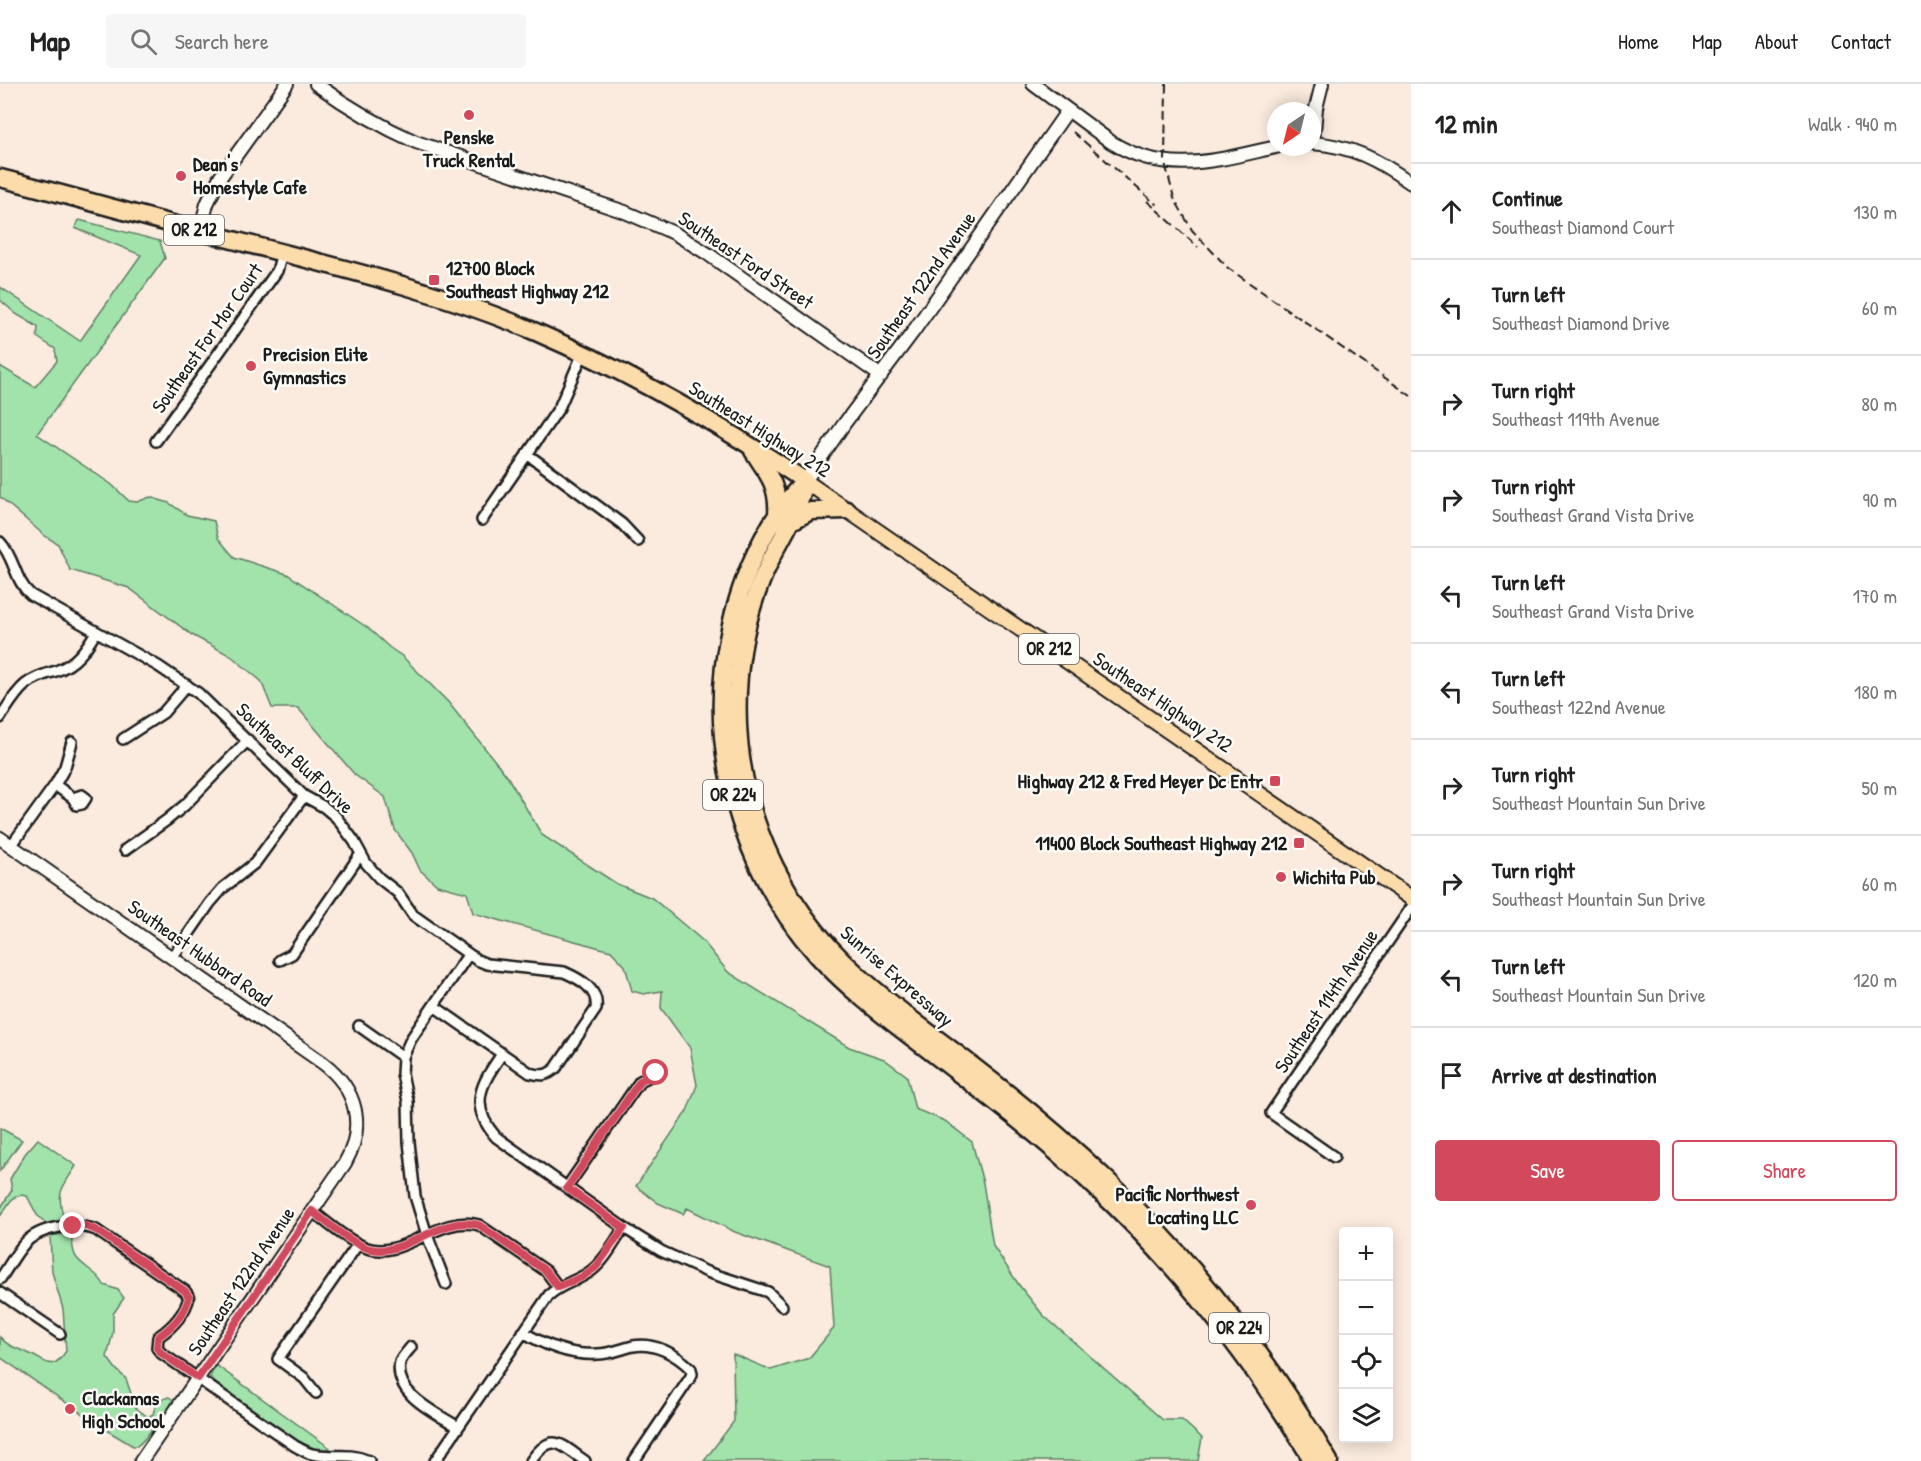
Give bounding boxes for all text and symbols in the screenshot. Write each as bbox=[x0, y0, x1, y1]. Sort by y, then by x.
search box bbox=[106, 14, 526, 68]
text: Map bbox=[30, 22, 70, 60]
icon: search bbox=[127, 25, 160, 58]
text: Search here bbox=[175, 26, 269, 56]
text: Home bbox=[1618, 27, 1659, 56]
text: Map bbox=[1692, 27, 1722, 56]
text: About bbox=[1755, 27, 1798, 56]
text: Contact bbox=[1831, 27, 1891, 56]
north arrow bbox=[1267, 102, 1321, 156]
text: 12 min bbox=[1435, 106, 1498, 141]
marker: Penske Truck Rental bbox=[462, 108, 476, 122]
text: Walk · 940 m bbox=[1808, 110, 1897, 137]
place label: Penske Truck Rental bbox=[422, 123, 516, 173]
place label: Dean's Homestyle Cafe bbox=[193, 150, 307, 201]
marker: Dean's Homestyle Cafe bbox=[174, 169, 188, 183]
text: Continue bbox=[1492, 183, 1563, 213]
icon: ahead bbox=[1435, 195, 1468, 228]
text: 130 m bbox=[1854, 198, 1897, 225]
street label: Southeast Ford Street bbox=[673, 204, 820, 315]
street label: Southeast 122nd Avenue bbox=[860, 206, 981, 364]
text: Southeast Diamond Court bbox=[1492, 213, 1674, 240]
road number: OR 212 bbox=[164, 215, 224, 245]
place label: 12700 Block Southeast Highway 212 bbox=[446, 254, 609, 305]
street label: Southeast For Mor Court bbox=[145, 256, 269, 418]
marker: 12700 Block Southeast Highway 212 bbox=[427, 273, 441, 287]
text: Turn left bbox=[1492, 279, 1565, 309]
icon: left bbox=[1435, 291, 1468, 324]
text: 60 m bbox=[1862, 294, 1897, 321]
text: Southeast Diamond Drive bbox=[1492, 309, 1670, 336]
place label: Precision Elite Gymnastics bbox=[263, 340, 368, 391]
marker: Precision Elite Gymnastics bbox=[244, 359, 258, 373]
street label: Southeast Highway 212 bbox=[684, 374, 837, 483]
text: Turn right bbox=[1492, 375, 1575, 405]
icon: right bbox=[1435, 387, 1468, 420]
text: 80 m bbox=[1861, 390, 1897, 417]
text: Southeast 119th Avenue bbox=[1492, 405, 1660, 432]
text: Turn right bbox=[1492, 471, 1575, 501]
icon: right bbox=[1435, 483, 1468, 516]
text: 90 m bbox=[1863, 486, 1897, 513]
text: Southeast Grand Vista Drive bbox=[1492, 501, 1694, 528]
text: Turn left bbox=[1492, 567, 1565, 597]
icon: left bbox=[1435, 579, 1468, 612]
text: 170 m bbox=[1853, 582, 1897, 609]
text: Southeast Grand Vista Drive bbox=[1492, 597, 1694, 624]
road number: OR 212 bbox=[1019, 634, 1079, 664]
street label: Southeast Highway 212 bbox=[1088, 645, 1239, 759]
text: Turn left bbox=[1492, 663, 1565, 693]
icon: left bbox=[1435, 675, 1468, 708]
text: 180 m bbox=[1854, 678, 1897, 705]
text: Southeast 122nd Avenue bbox=[1492, 693, 1666, 720]
street label: Southeast Bluff Drive bbox=[231, 696, 360, 819]
text: Turn right bbox=[1492, 759, 1575, 789]
place label: Highway 212 & Fred Meyer Dc Entr bbox=[1017, 767, 1263, 795]
icon: right bbox=[1435, 771, 1468, 804]
marker: Highway 212 & Fred Meyer Dc Entr bbox=[1268, 774, 1282, 788]
text: 50 m bbox=[1861, 774, 1897, 801]
road number: OR 224 bbox=[703, 780, 763, 810]
text: Southeast Mountain Sun Drive bbox=[1492, 789, 1706, 816]
place label: 11400 Block Southeast Highway 212 bbox=[1036, 829, 1288, 857]
marker: 11400 Block Southeast Highway 212 bbox=[1292, 836, 1306, 850]
text: Turn right bbox=[1492, 855, 1575, 885]
place label: Wichita Pub bbox=[1293, 863, 1376, 890]
icon: right bbox=[1435, 867, 1468, 900]
marker: Wichita Pub bbox=[1274, 870, 1288, 884]
text: 60 m bbox=[1862, 870, 1897, 897]
text: Southeast Mountain Sun Drive bbox=[1492, 885, 1706, 912]
street label: Southeast Hubbard Road bbox=[123, 893, 278, 1013]
street label: Sunrise Expressway bbox=[835, 919, 960, 1032]
street label: Southeast 114th Avenue bbox=[1267, 923, 1384, 1078]
text: Turn left bbox=[1492, 951, 1565, 981]
icon: left bbox=[1435, 963, 1468, 996]
text: 120 m bbox=[1853, 966, 1897, 993]
text: Southeast Mountain Sun Drive bbox=[1492, 981, 1706, 1008]
route start bbox=[642, 1059, 668, 1085]
icon: arrive bbox=[1435, 1059, 1468, 1092]
text: Arrive at destination bbox=[1492, 1060, 1657, 1090]
button: Save bbox=[1435, 1140, 1660, 1201]
button: Share bbox=[1672, 1140, 1897, 1201]
place label: Pacific Northwest Locating LLC bbox=[1115, 1180, 1240, 1231]
marker: Pacific Northwest Locating LLC bbox=[1244, 1198, 1258, 1212]
street label: Southeast 122nd Avenue bbox=[181, 1201, 300, 1360]
route end bbox=[59, 1212, 85, 1238]
map controls bbox=[1339, 1227, 1393, 1443]
button: + bbox=[1339, 1227, 1393, 1281]
button: − bbox=[1339, 1281, 1393, 1335]
road number: OR 224 bbox=[1209, 1313, 1269, 1343]
button: locate bbox=[1339, 1335, 1393, 1389]
place label: Clackamas High School bbox=[82, 1384, 165, 1435]
button: layers bbox=[1339, 1389, 1393, 1443]
marker: Clackamas High School bbox=[63, 1402, 77, 1416]

